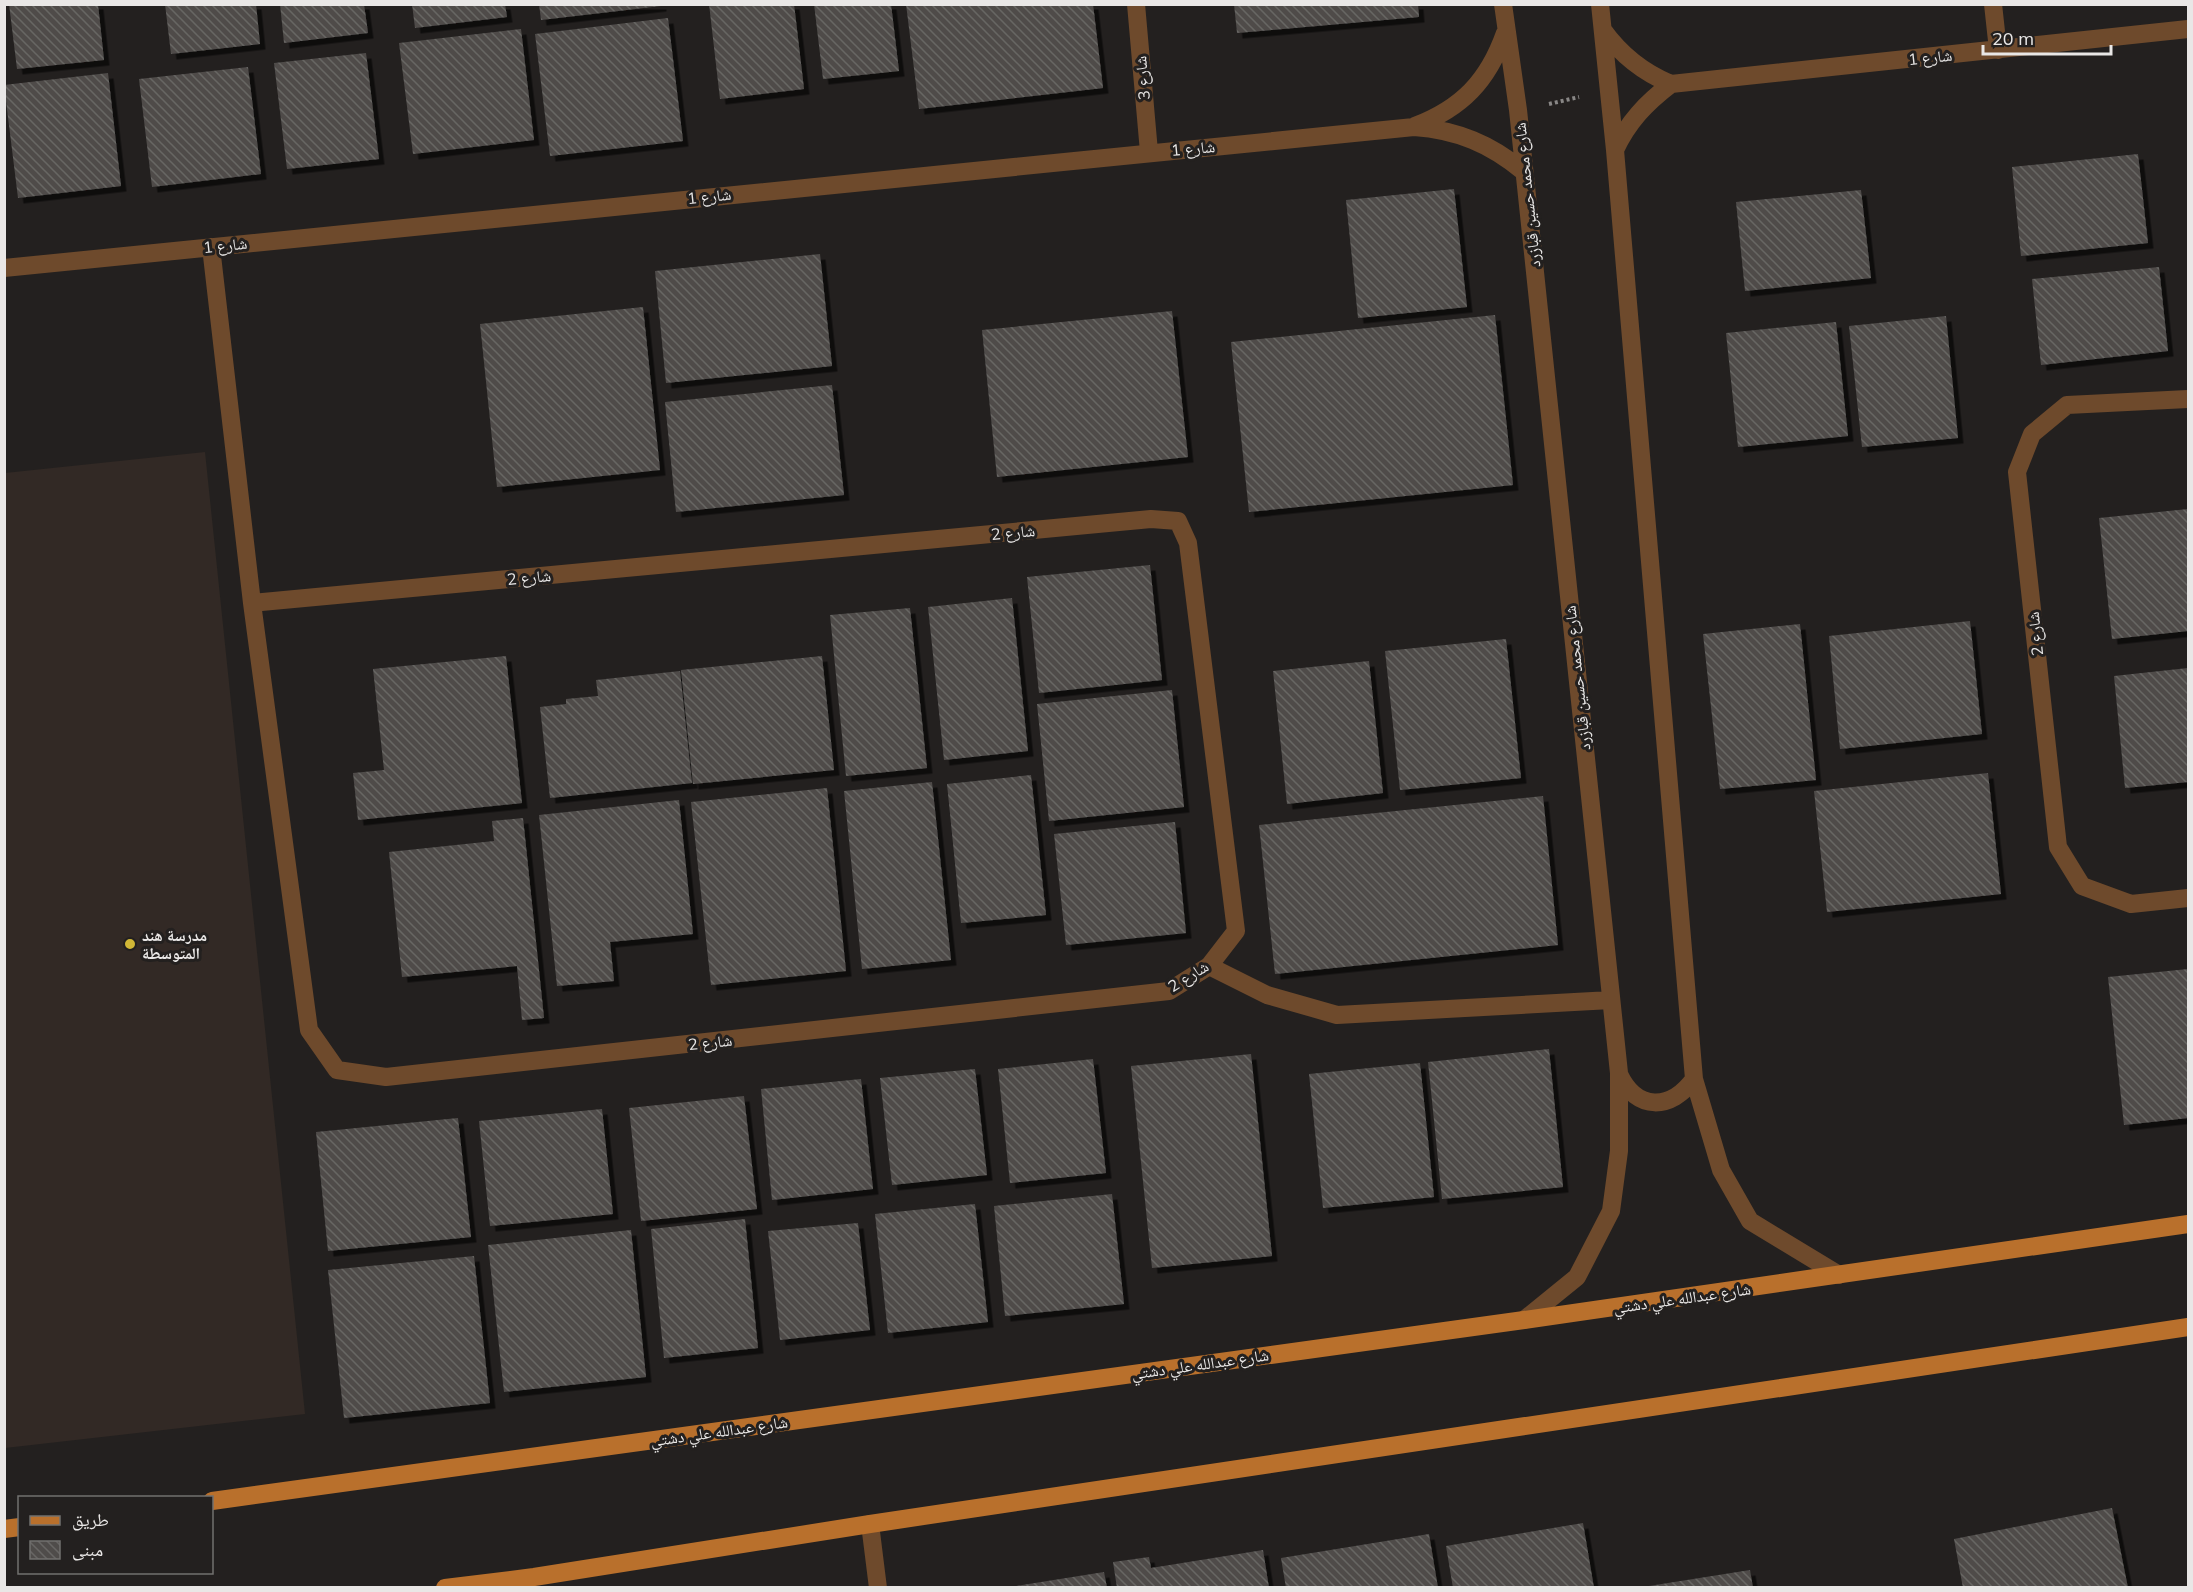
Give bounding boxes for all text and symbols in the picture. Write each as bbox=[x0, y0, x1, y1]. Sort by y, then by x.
scale bar bbox=[1983, 18, 2110, 56]
text: 20 m bbox=[1992, 27, 2034, 50]
street label: شارع 1 bbox=[1907, 45, 1953, 70]
street label: شارع 3 bbox=[1130, 55, 1155, 101]
street label: شارع محمد حسين قبازرد bbox=[1509, 122, 1546, 268]
street label: شارع 1 bbox=[1170, 136, 1216, 161]
street label: شارع 1 bbox=[686, 184, 732, 209]
street label: شارع 1 bbox=[202, 233, 248, 258]
street label: شارع 2 bbox=[990, 520, 1036, 545]
street label: شارع 2 bbox=[506, 565, 552, 590]
street label: شارع محمد حسين قبازرد bbox=[1559, 605, 1596, 751]
street label: شارع 2 bbox=[2023, 611, 2048, 657]
place label: مدرسة هند المتوسطة bbox=[142, 925, 207, 963]
marker: مدرسة هند المتوسطة bbox=[123, 937, 137, 951]
street label: شارع 2 bbox=[1164, 956, 1213, 997]
street label: شارع 2 bbox=[687, 1030, 733, 1055]
street label: شارع عبدالله علي دشتي bbox=[1612, 1278, 1752, 1321]
street label: شارع عبدالله علي دشتي bbox=[1130, 1344, 1270, 1387]
street label: شارع عبدالله علي دشتي bbox=[649, 1411, 789, 1454]
legend bbox=[18, 1496, 213, 1574]
text: طريق bbox=[72, 1508, 109, 1531]
text: مبنى bbox=[72, 1538, 103, 1561]

